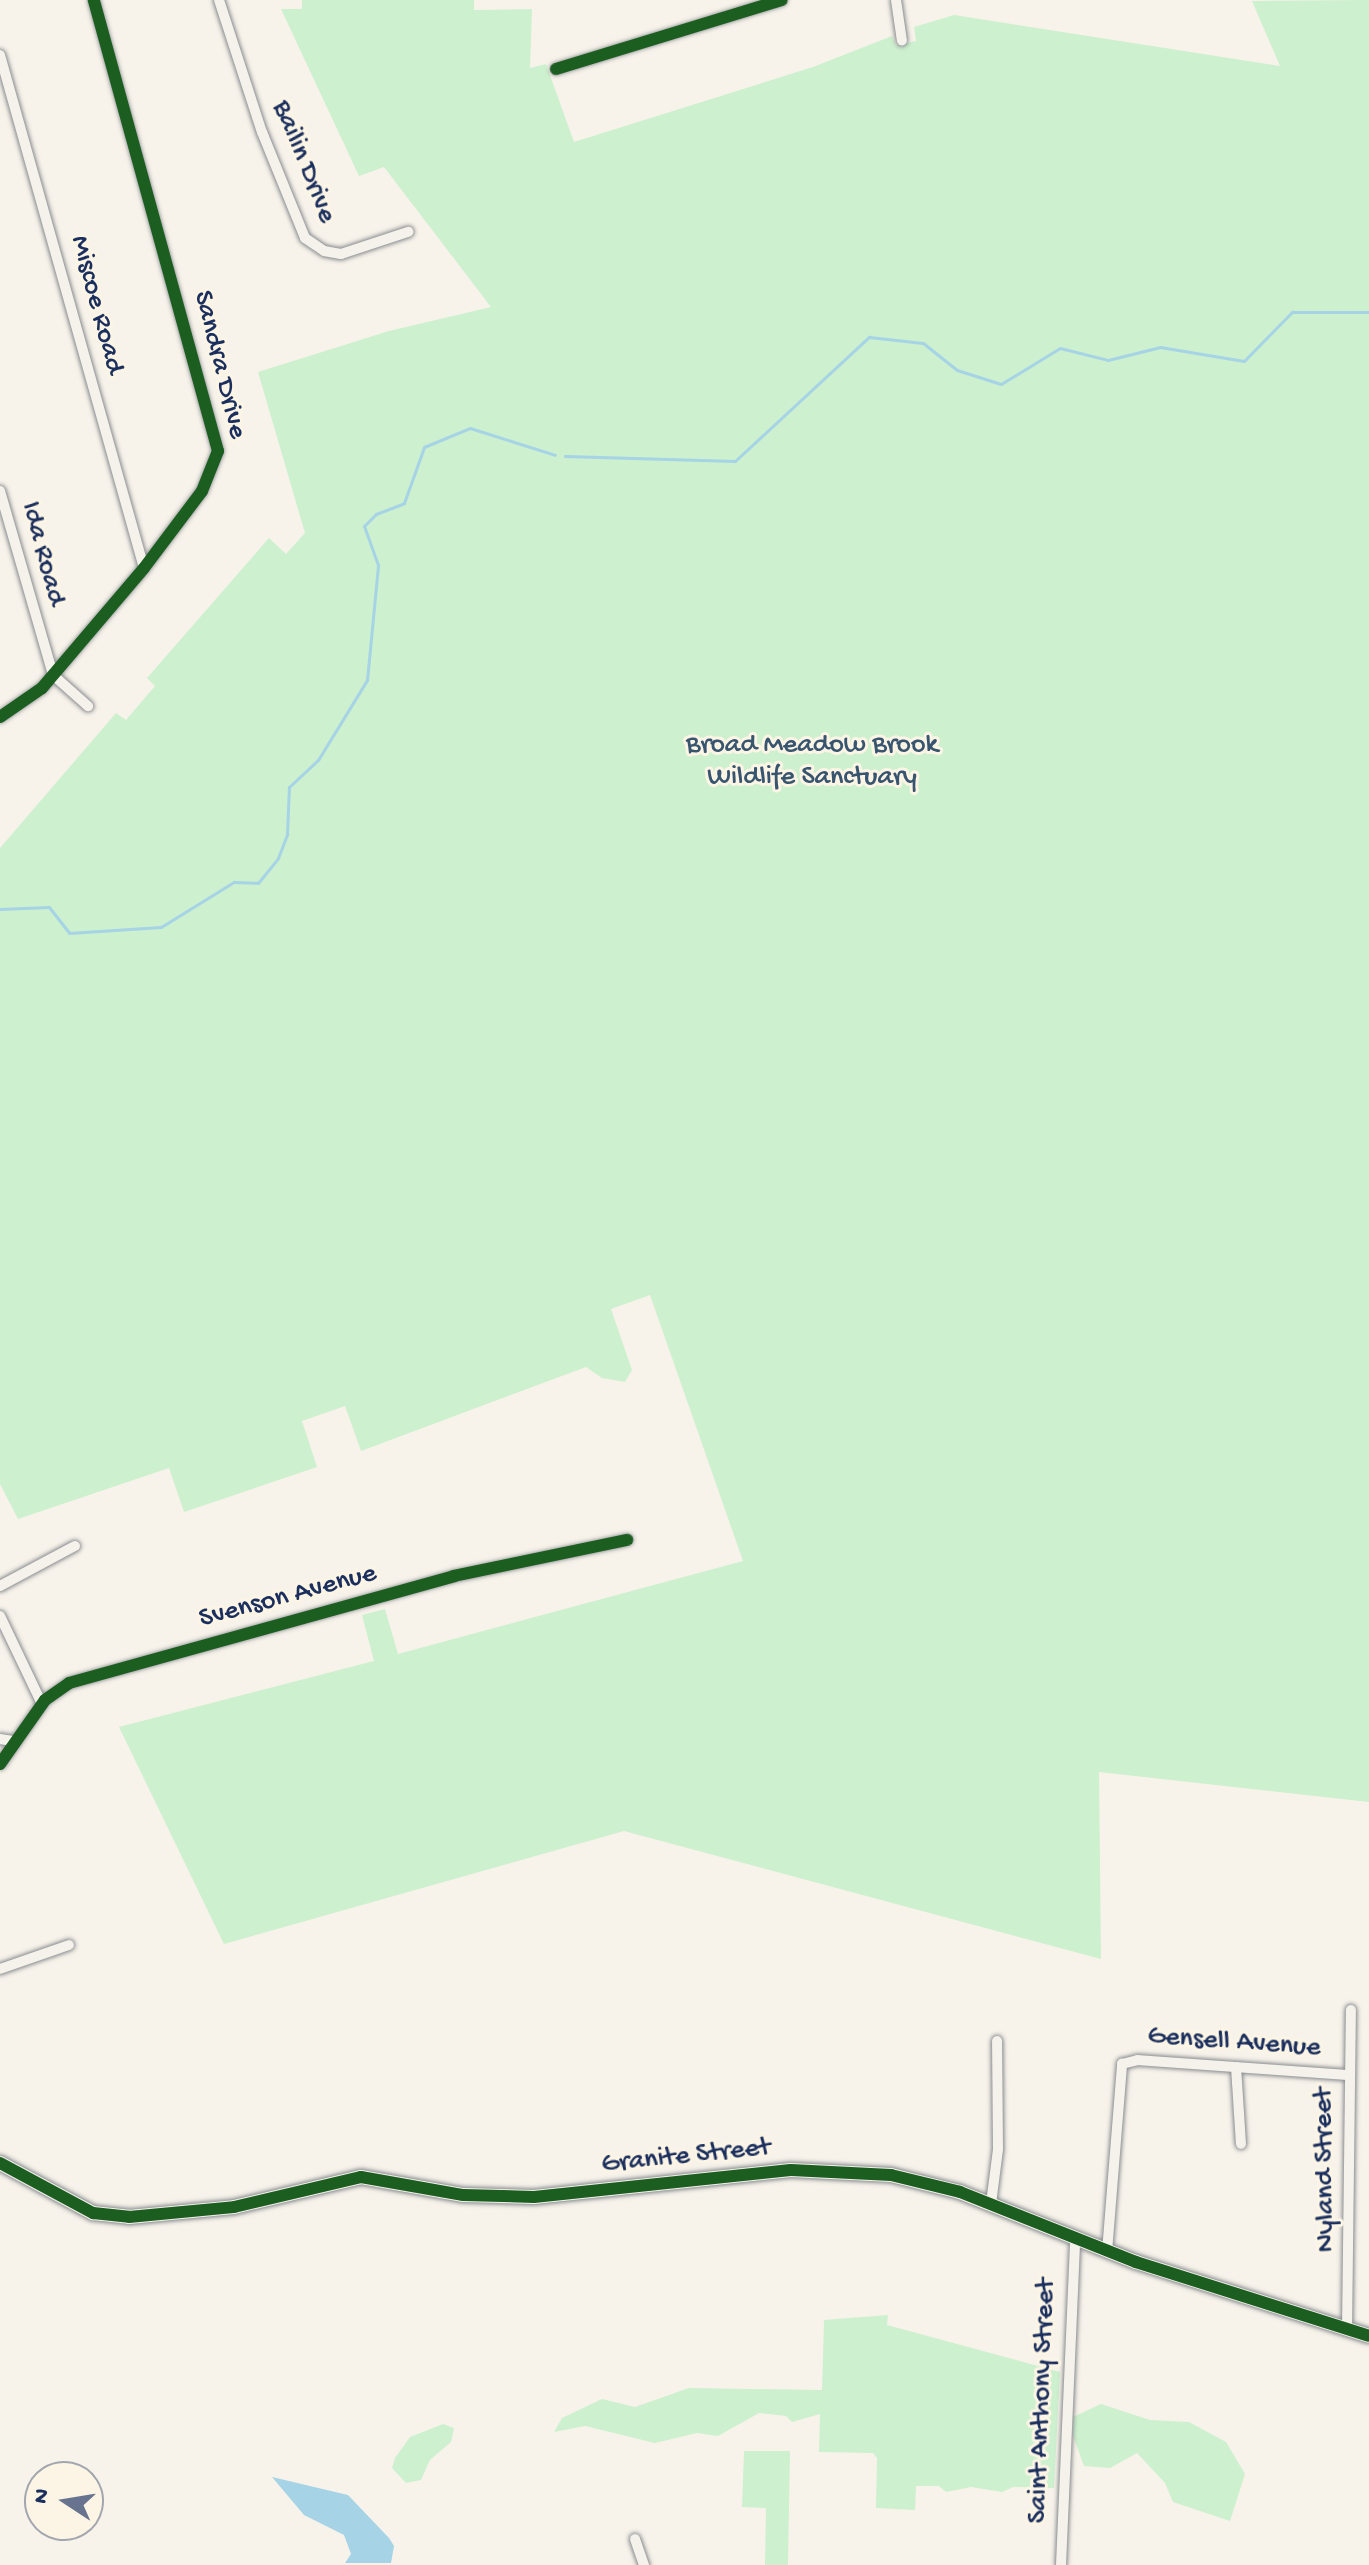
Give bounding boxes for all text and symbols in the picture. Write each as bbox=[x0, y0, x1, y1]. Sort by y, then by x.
street label: Bailin Drive bbox=[263, 96, 343, 228]
street label: Miscoe Road bbox=[61, 232, 131, 378]
street label: Sandra Drive bbox=[184, 288, 254, 442]
street label: Ida Road bbox=[12, 498, 72, 610]
park label: Broad Meadow Brook Wildlife Sanctuary bbox=[686, 729, 938, 795]
street label: Svenson Avenue bbox=[196, 1557, 380, 1637]
street label: Gensell Avenue bbox=[1146, 2020, 1322, 2066]
street label: Nyland Street bbox=[1308, 2087, 1344, 2253]
street label: Granite Street bbox=[600, 2131, 772, 2183]
street label: Saint Anthony Street bbox=[1022, 2278, 1064, 2524]
north arrow bbox=[24, 2461, 104, 2541]
text: N bbox=[28, 2487, 57, 2506]

